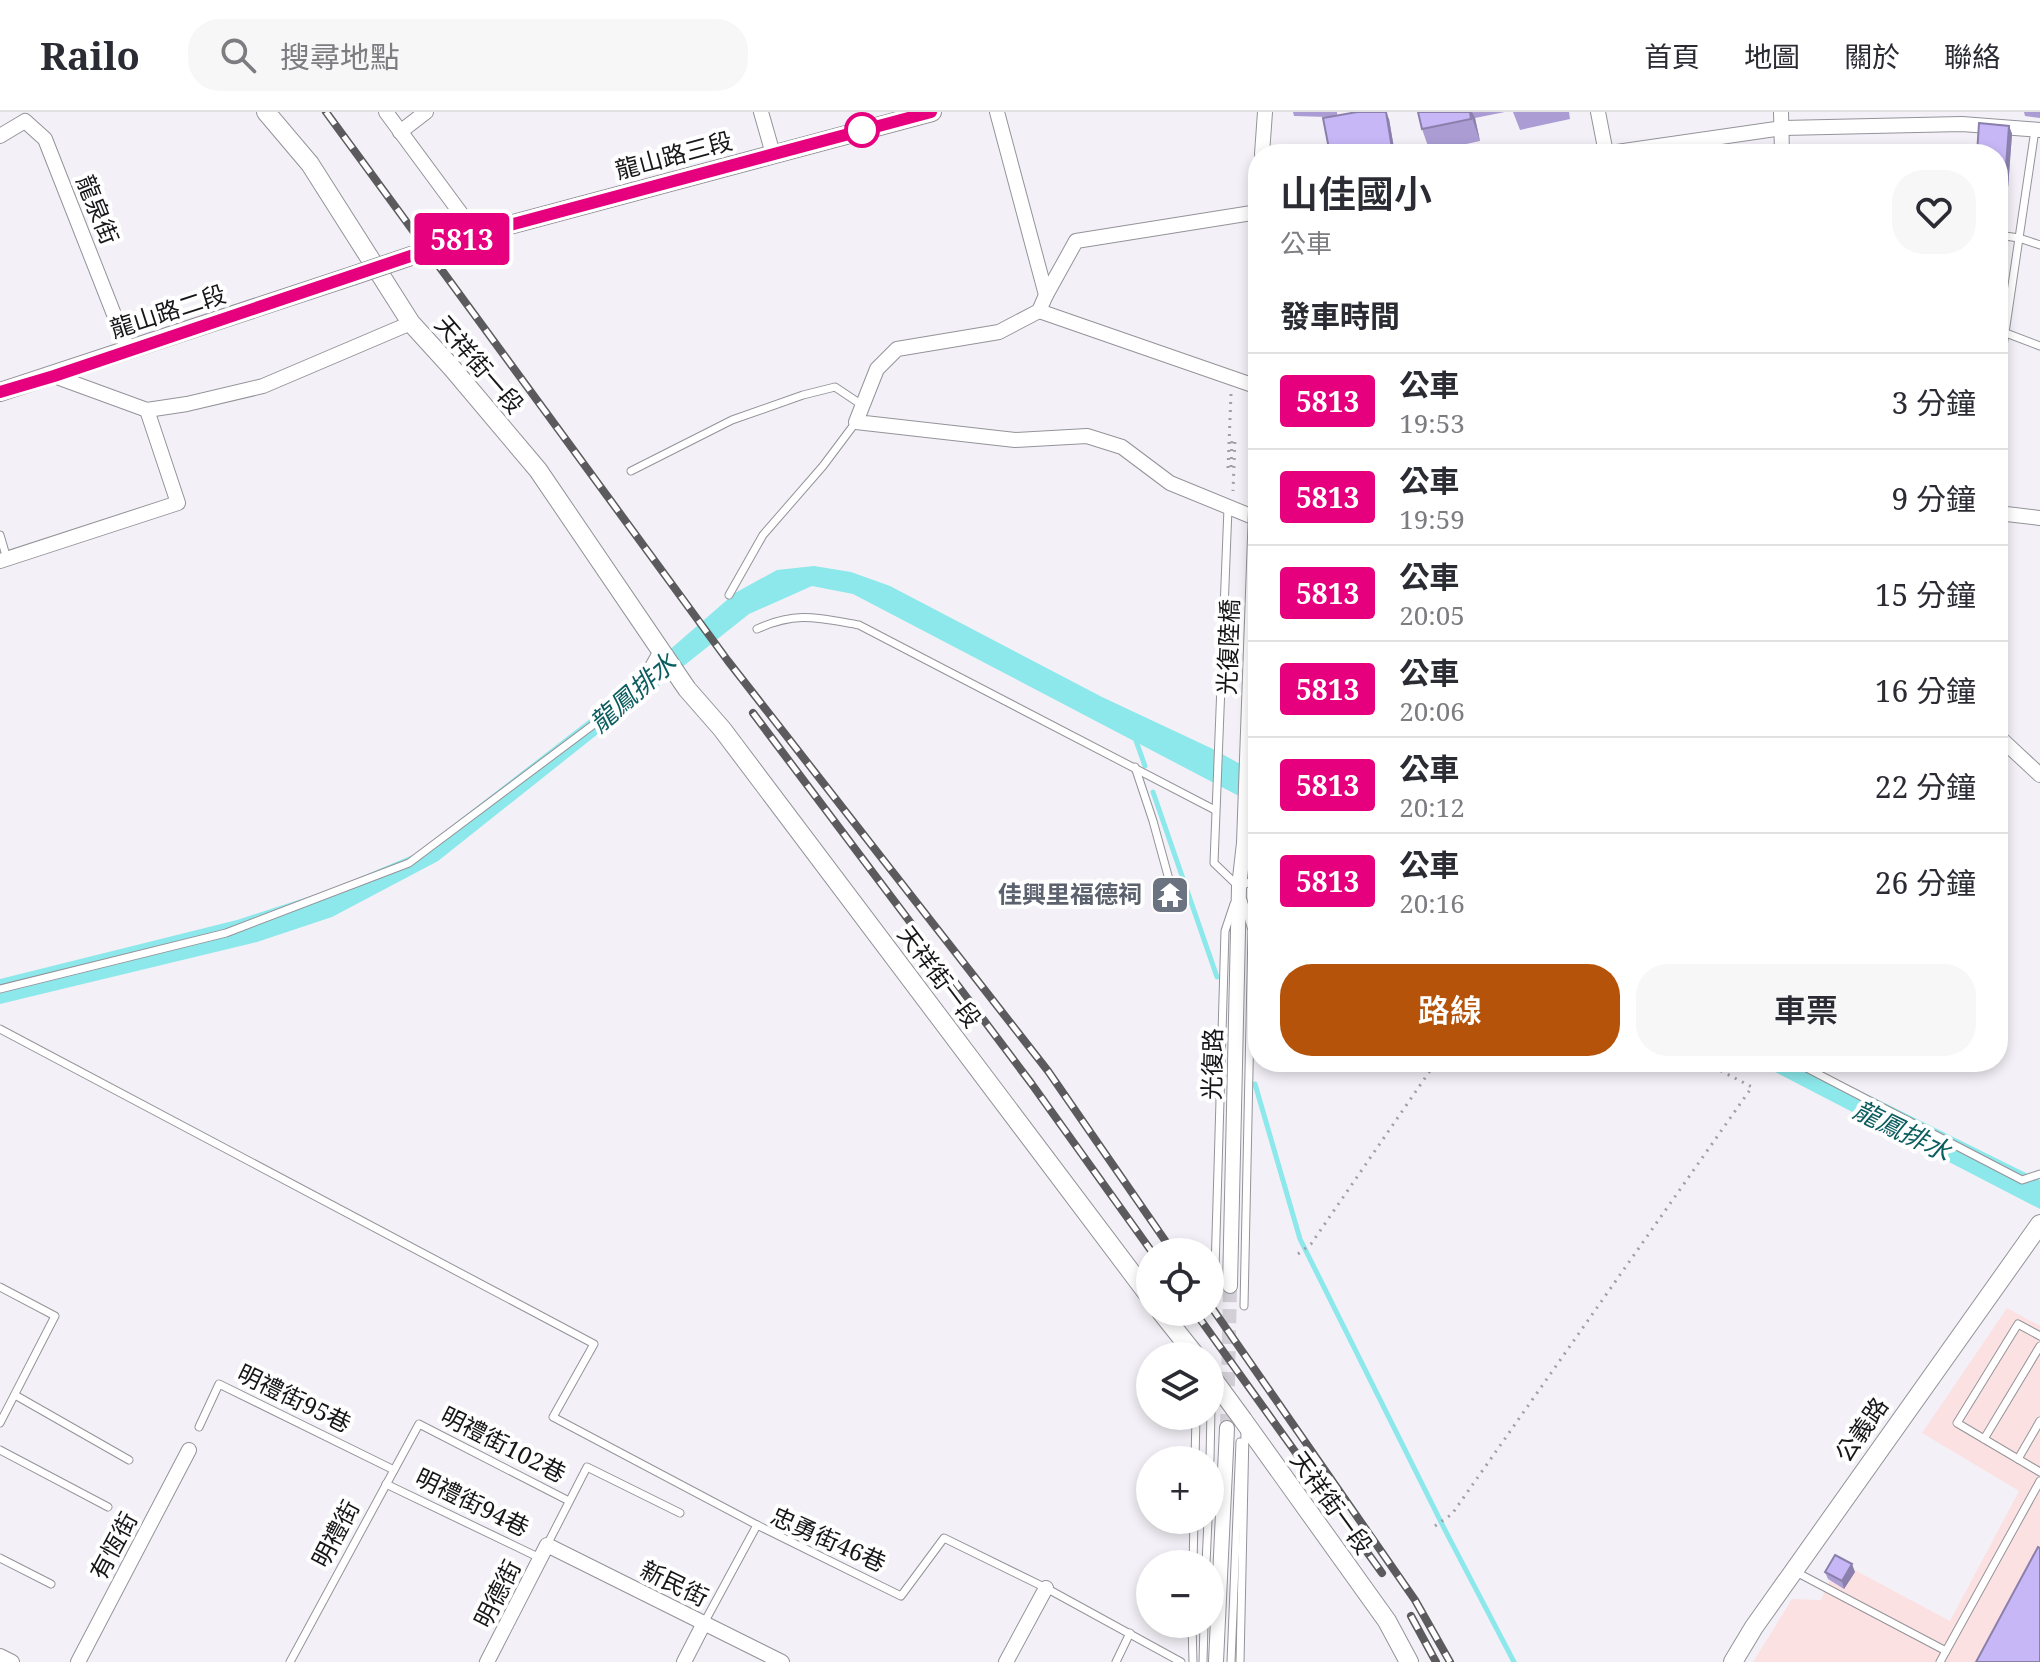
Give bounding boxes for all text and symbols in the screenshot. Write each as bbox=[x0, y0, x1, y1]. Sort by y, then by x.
search box bbox=[188, 19, 748, 91]
text: Railo bbox=[40, 29, 140, 81]
icon: search bbox=[216, 33, 260, 77]
text: 搜尋地點 bbox=[280, 36, 400, 77]
text: 首頁 bbox=[1644, 37, 1700, 75]
text: 地圖 bbox=[1744, 37, 1800, 75]
text: 關於 bbox=[1844, 37, 1900, 75]
text: 聯絡 bbox=[1944, 37, 2000, 75]
unlabelled marker bbox=[845, 113, 879, 147]
street label: 龍山路三段 bbox=[611, 123, 736, 186]
text: 山佳國小 bbox=[1280, 167, 1432, 219]
street label: 龍泉街 bbox=[70, 170, 127, 249]
button: heart bbox=[1892, 170, 1976, 254]
line badge: 5813 bbox=[406, 213, 518, 265]
text: 5813 bbox=[430, 220, 494, 258]
text: 公車 bbox=[1280, 225, 1332, 261]
street label: 龍山路二段 bbox=[105, 276, 230, 345]
text: 發車時間 bbox=[1280, 295, 1400, 336]
street label: 天祥街一段 bbox=[428, 308, 532, 420]
text: 公車 bbox=[1399, 364, 1459, 405]
text: 5813 bbox=[1296, 382, 1359, 420]
text: 3 分鐘 bbox=[1891, 382, 1976, 423]
text: 19:53 bbox=[1399, 405, 1465, 441]
text: 公車 bbox=[1399, 460, 1459, 501]
text: 5813 bbox=[1296, 478, 1359, 516]
text: 9 分鐘 bbox=[1891, 478, 1976, 519]
text: 19:59 bbox=[1399, 501, 1465, 537]
text: 公車 bbox=[1399, 556, 1459, 597]
text: 5813 bbox=[1296, 574, 1359, 612]
text: 15 分鐘 bbox=[1875, 574, 1976, 615]
text: 20:05 bbox=[1399, 597, 1465, 633]
street label: 光復陸橋 bbox=[1209, 598, 1246, 695]
water label: 龍鳳排水 bbox=[581, 644, 684, 740]
text: 公車 bbox=[1399, 652, 1459, 693]
text: 5813 bbox=[1296, 670, 1359, 708]
text: 16 分鐘 bbox=[1875, 670, 1976, 711]
text: 20:06 bbox=[1399, 693, 1465, 729]
text: 公車 bbox=[1399, 748, 1459, 789]
text: 5813 bbox=[1296, 766, 1359, 804]
text: 22 分鐘 bbox=[1875, 766, 1976, 807]
text: 20:12 bbox=[1399, 789, 1465, 825]
text: 公車 bbox=[1399, 844, 1459, 885]
text: 5813 bbox=[1296, 862, 1359, 900]
text: 26 分鐘 bbox=[1875, 862, 1976, 903]
temple icon: 佳興里福德祠 bbox=[1149, 874, 1191, 916]
place label: 佳興里福德祠 bbox=[998, 877, 1142, 910]
text: 20:16 bbox=[1399, 885, 1465, 921]
street label: 天祥街一段 bbox=[891, 918, 989, 1034]
button: 路線 bbox=[1280, 964, 1620, 1056]
button: 車票 bbox=[1636, 964, 1976, 1056]
street label: 光復路 bbox=[1194, 1028, 1229, 1100]
water label: 龍鳳排水 bbox=[1848, 1091, 1958, 1170]
map controls bbox=[1136, 1238, 1224, 1638]
button: locate bbox=[1136, 1238, 1224, 1326]
button: layers bbox=[1136, 1342, 1224, 1430]
street label: 明禮街95巷 bbox=[232, 1356, 357, 1439]
street label: 公義路 bbox=[1827, 1390, 1895, 1468]
street label: 明禮街102巷 bbox=[435, 1398, 572, 1489]
street label: 天祥街一段 bbox=[1284, 1444, 1381, 1560]
button: + bbox=[1136, 1446, 1224, 1534]
street label: 明禮街94巷 bbox=[410, 1460, 535, 1543]
street label: 明禮街 bbox=[303, 1494, 366, 1573]
street label: 忠勇街46巷 bbox=[766, 1499, 891, 1579]
street label: 有恆街 bbox=[81, 1506, 144, 1585]
button: − bbox=[1136, 1550, 1224, 1638]
street label: 新民街 bbox=[635, 1552, 714, 1613]
street label: 明德街 bbox=[466, 1554, 528, 1633]

